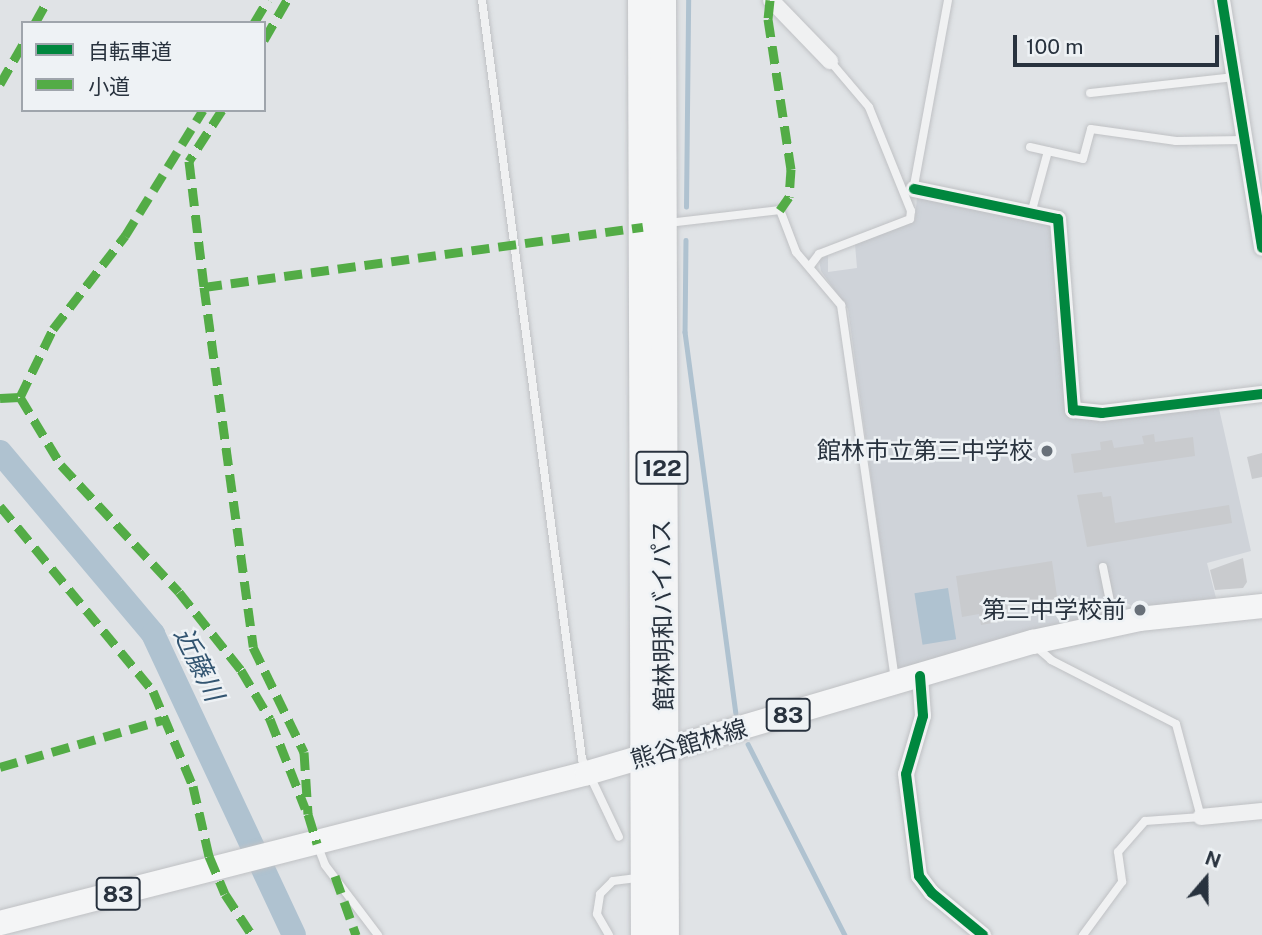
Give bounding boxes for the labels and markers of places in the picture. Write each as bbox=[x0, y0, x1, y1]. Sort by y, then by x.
place label: 館林市立第三中学校 bbox=[817, 437, 1033, 465]
marker: 館林市立第三中学校 bbox=[1039, 443, 1055, 459]
place label: 第三中学校前 bbox=[982, 596, 1126, 624]
marker: 第三中学校前 bbox=[1132, 602, 1148, 618]

